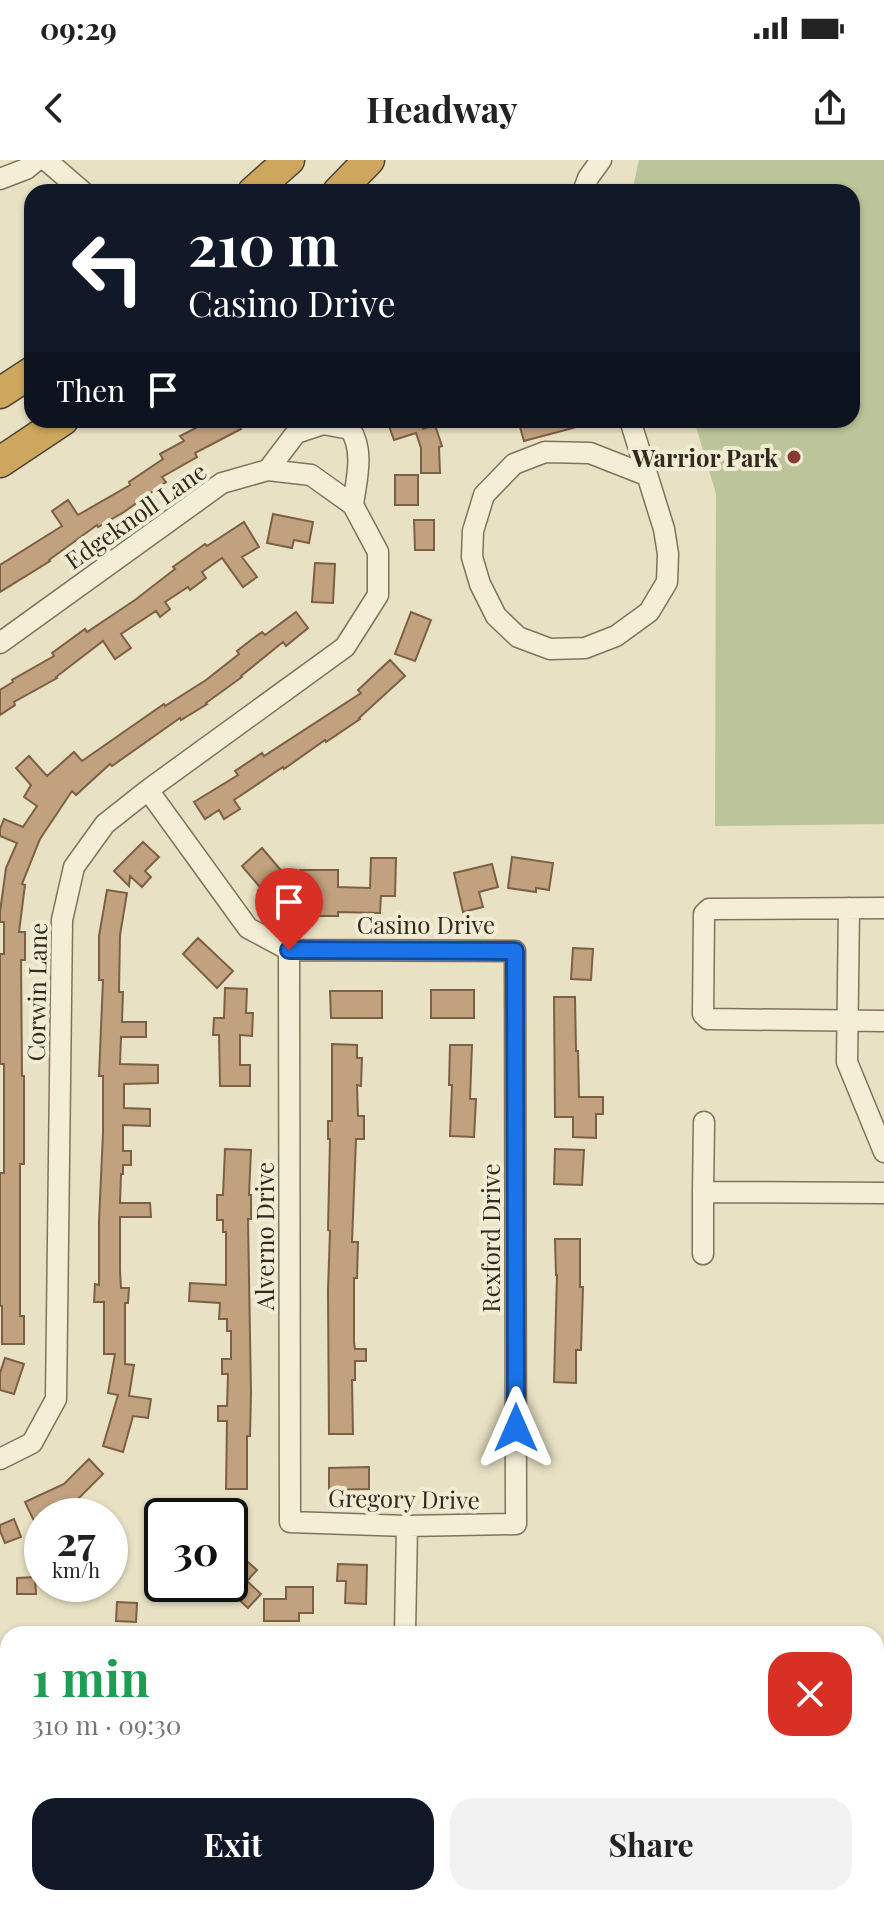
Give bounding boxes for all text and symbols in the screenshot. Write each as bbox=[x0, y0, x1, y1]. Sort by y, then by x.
text: 09:29 bbox=[40, 8, 117, 48]
text: Headway bbox=[366, 84, 518, 132]
icon: back bbox=[32, 86, 76, 130]
icon: share bbox=[808, 86, 852, 130]
text: 210 m bbox=[188, 206, 339, 281]
icon: left bbox=[56, 216, 160, 320]
text: Casino Drive bbox=[188, 278, 396, 326]
icon: arrive bbox=[141, 368, 185, 412]
text: Then bbox=[56, 370, 125, 410]
place label: Warrior Park bbox=[631, 441, 779, 473]
marker: Warrior Park bbox=[785, 448, 803, 466]
street label: Edgeknoll Lane bbox=[58, 454, 212, 576]
pin bbox=[255, 868, 323, 950]
icon: arrive bbox=[267, 880, 311, 924]
street label: Casino Drive bbox=[357, 908, 495, 940]
street label: Corwin Lane bbox=[19, 922, 53, 1062]
street label: Alverno Drive bbox=[248, 1162, 280, 1311]
street label: Rexford Drive bbox=[474, 1163, 506, 1313]
position arrow bbox=[474, 1386, 558, 1470]
street label: Gregory Drive bbox=[328, 1481, 480, 1515]
speed limit sign: 30 bbox=[144, 1498, 248, 1602]
text: 27 bbox=[56, 1513, 96, 1566]
text: km/h bbox=[52, 1556, 100, 1583]
text: 1 min bbox=[32, 1645, 150, 1709]
button: close bbox=[768, 1652, 852, 1736]
text: 310 m · 09:30 bbox=[32, 1707, 181, 1742]
button: Exit bbox=[32, 1798, 434, 1890]
button: Share bbox=[450, 1798, 852, 1890]

